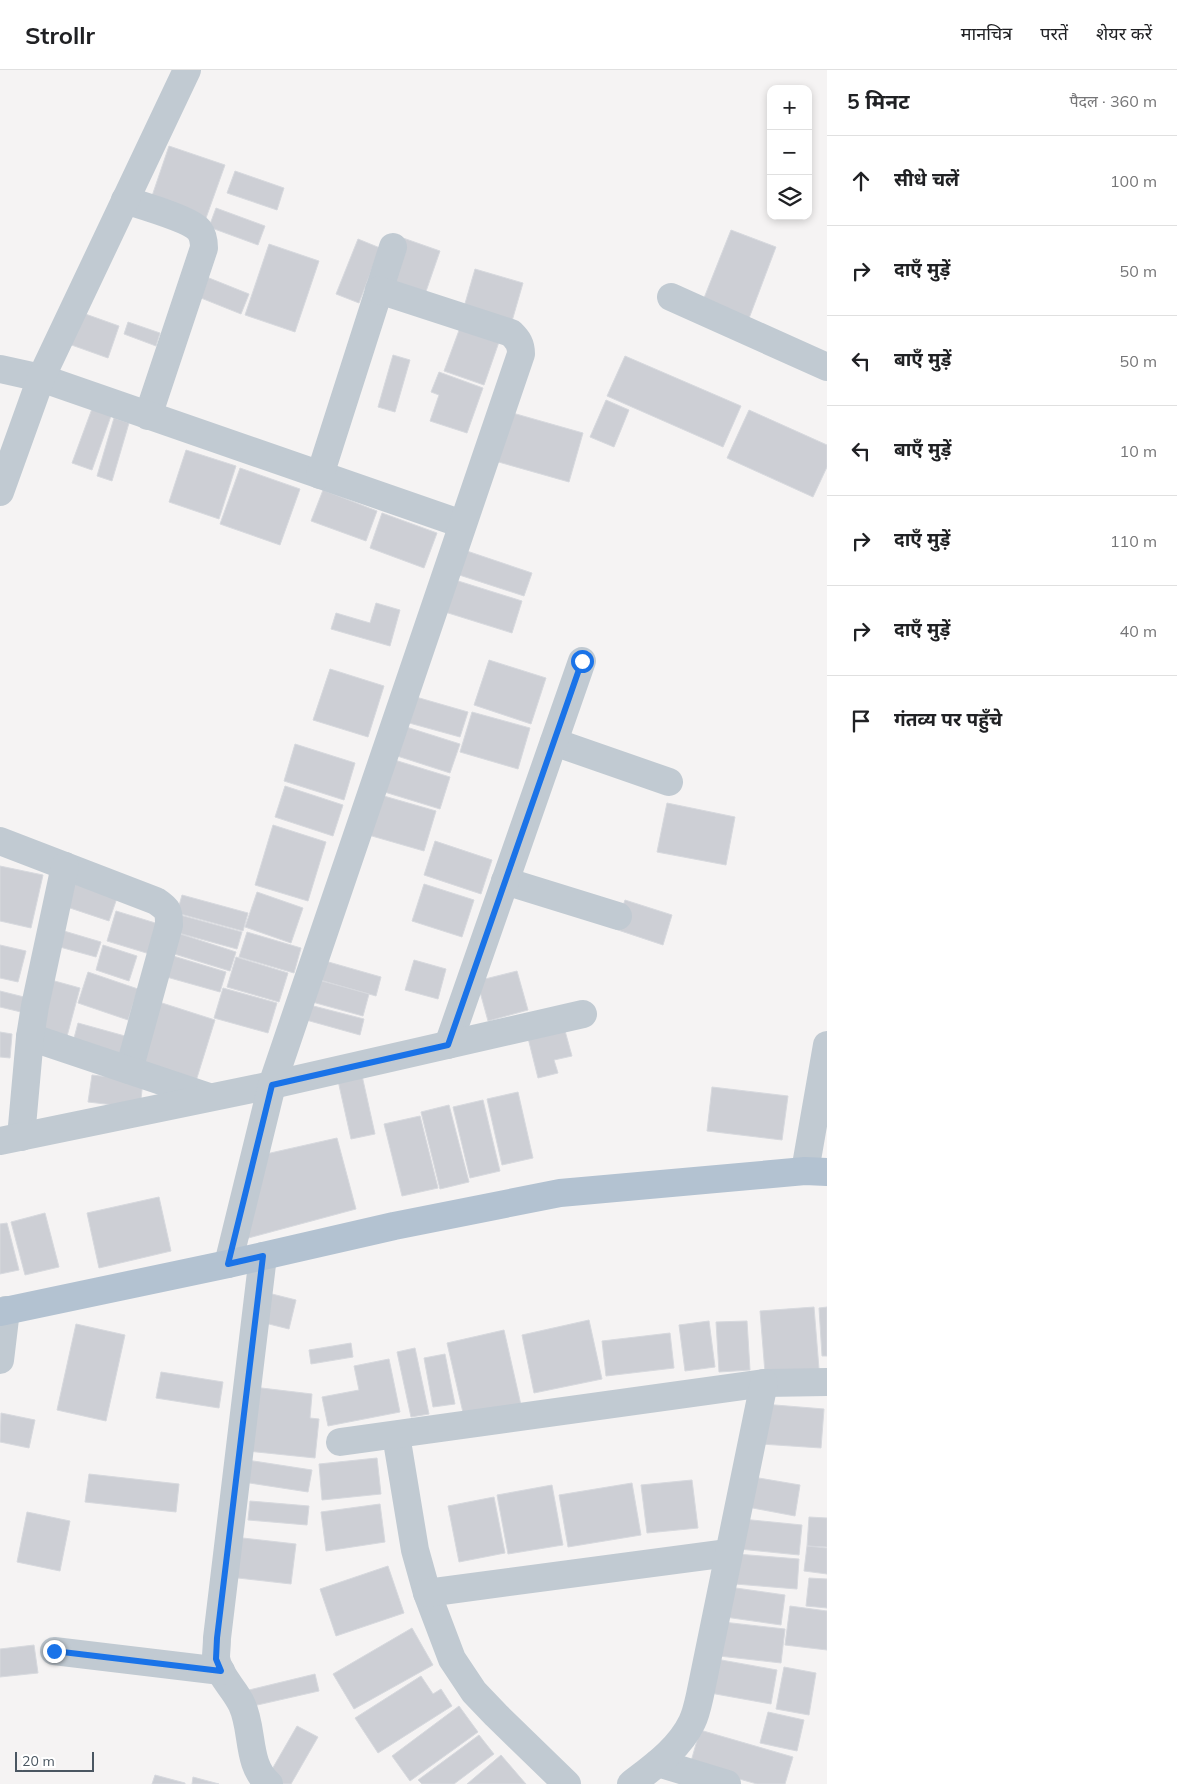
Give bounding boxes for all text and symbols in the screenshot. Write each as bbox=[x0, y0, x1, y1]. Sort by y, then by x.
text: Strollr bbox=[25, 20, 95, 50]
text: मानचित्र bbox=[961, 22, 1012, 45]
text: परतें bbox=[1040, 22, 1068, 45]
text: शेयर करें bbox=[1096, 22, 1152, 45]
map controls bbox=[767, 85, 812, 220]
button: + bbox=[767, 85, 812, 130]
text: 5 मिनट bbox=[847, 88, 909, 114]
text: पैदल · 360 m bbox=[1069, 91, 1157, 111]
button: − bbox=[767, 130, 812, 175]
icon: ahead bbox=[847, 167, 875, 195]
text: सीधे चलें bbox=[894, 167, 959, 191]
text: 100 m bbox=[1110, 171, 1157, 191]
button: layers bbox=[767, 175, 812, 220]
icon: right bbox=[847, 257, 875, 285]
text: दाएँ मुड़ें bbox=[894, 257, 950, 281]
text: 50 m bbox=[1120, 261, 1157, 281]
icon: left bbox=[847, 347, 875, 375]
text: बाएँ मुड़ें bbox=[894, 347, 951, 371]
text: 50 m bbox=[1120, 351, 1157, 371]
icon: left bbox=[847, 437, 875, 465]
text: बाएँ मुड़ें bbox=[894, 437, 951, 461]
text: 10 m bbox=[1120, 441, 1157, 461]
icon: right bbox=[847, 527, 875, 555]
text: दाएँ मुड़ें bbox=[894, 527, 950, 551]
text: 110 m bbox=[1110, 531, 1157, 551]
icon: right bbox=[847, 617, 875, 645]
text: दाएँ मुड़ें bbox=[894, 617, 950, 641]
text: 40 m bbox=[1120, 621, 1157, 641]
route start bbox=[571, 650, 594, 673]
icon: arrive bbox=[847, 707, 875, 735]
text: गंतव्य पर पहुँचे bbox=[894, 707, 1002, 731]
route end bbox=[43, 1640, 66, 1663]
scale bar bbox=[15, 1749, 94, 1772]
text: 20 m bbox=[22, 1752, 55, 1770]

